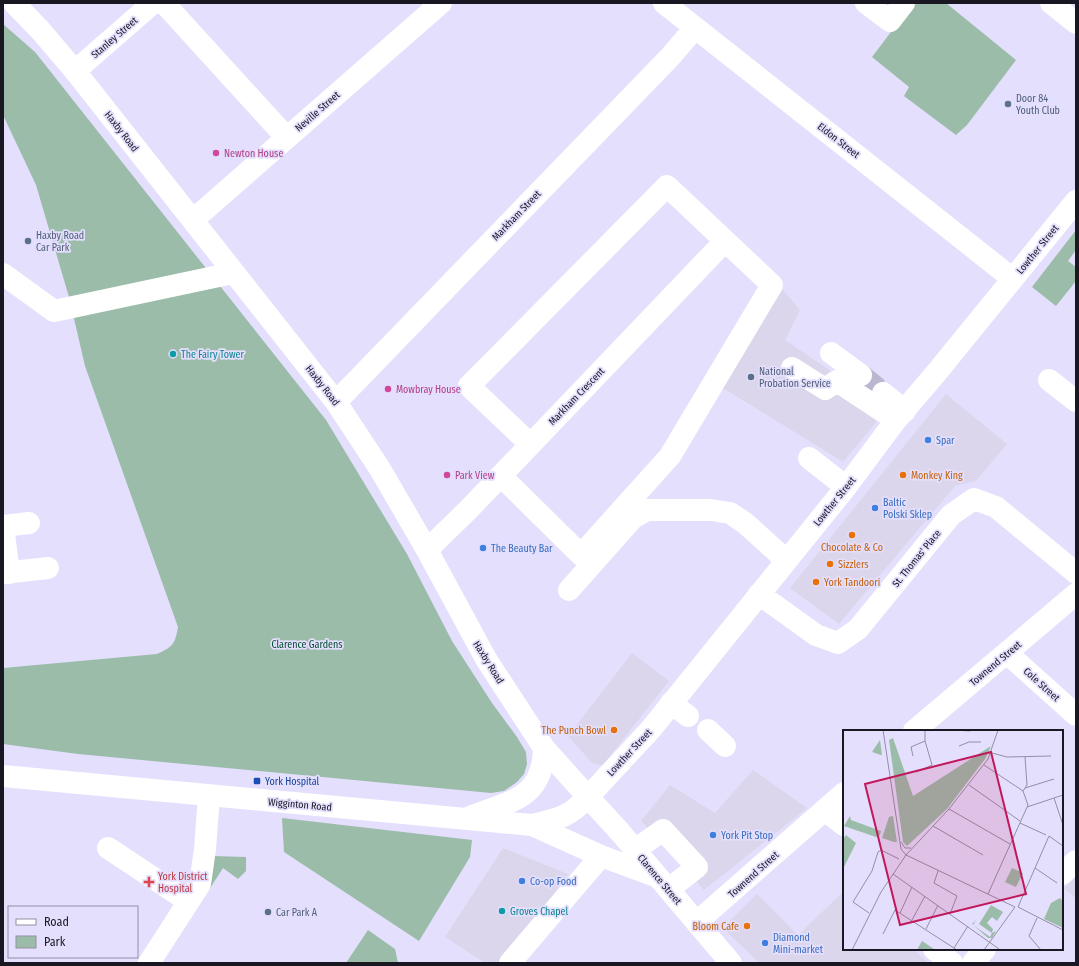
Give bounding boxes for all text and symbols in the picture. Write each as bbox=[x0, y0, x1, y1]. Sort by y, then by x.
street label: Stanley Street bbox=[89, 14, 141, 61]
street label: Neville Street bbox=[293, 89, 343, 134]
place label: Door 84 Youth Club bbox=[1016, 93, 1060, 117]
marker: Door 84 Youth Club bbox=[1003, 99, 1013, 109]
street label: Haxby Road bbox=[102, 109, 141, 154]
street label: Eldon Street bbox=[815, 121, 862, 161]
marker: Newton House bbox=[211, 148, 221, 158]
place label: Newton House bbox=[224, 148, 283, 160]
street label: Markham Street bbox=[490, 188, 544, 243]
street label: Lowther Street bbox=[1014, 222, 1062, 277]
place label: Haxby Road Car Park bbox=[36, 230, 84, 254]
marker: Haxby Road Car Park bbox=[23, 236, 33, 246]
marker: The Fairy Tower bbox=[168, 349, 178, 359]
place label: The Fairy Tower bbox=[181, 349, 245, 361]
street label: Haxby Road bbox=[303, 363, 342, 408]
street label: Markham Crescent bbox=[546, 365, 608, 428]
place label: National Probation Service bbox=[759, 366, 831, 390]
marker: National Probation Service bbox=[746, 372, 756, 382]
marker: Mowbray House bbox=[383, 384, 393, 394]
place label: Mowbray House bbox=[396, 384, 461, 396]
marker: Spar bbox=[923, 435, 933, 445]
place label: Spar bbox=[936, 435, 955, 447]
marker: Park View bbox=[442, 470, 452, 480]
place label: Park View bbox=[455, 470, 495, 482]
marker: Monkey King bbox=[898, 470, 908, 480]
place label: Monkey King bbox=[911, 470, 963, 482]
street label: Lowther Street bbox=[811, 474, 859, 529]
place label: Baltic Polski Sklep bbox=[883, 497, 932, 521]
marker: Baltic Polski Sklep bbox=[870, 503, 880, 513]
street label: St. Thomas' Place bbox=[890, 527, 944, 590]
marker: Chocolate & Co bbox=[847, 530, 857, 540]
place label: Chocolate & Co bbox=[821, 542, 883, 554]
marker: The Beauty Bar bbox=[478, 543, 488, 553]
place label: The Beauty Bar bbox=[491, 543, 553, 555]
marker: Sizzlers bbox=[825, 559, 835, 569]
place label: Sizzlers bbox=[838, 559, 869, 571]
marker: York Tandoori bbox=[811, 577, 821, 587]
place label: York Tandoori bbox=[824, 577, 880, 589]
street label: Townend Street bbox=[967, 638, 1024, 689]
park label: Clarence Gardens bbox=[272, 639, 342, 651]
street label: Haxby Road bbox=[470, 639, 506, 686]
street label: Cole Street bbox=[1021, 665, 1062, 705]
place label: The Punch Bowl bbox=[542, 725, 606, 737]
marker: The Punch Bowl bbox=[609, 725, 619, 735]
street label: Lowther Street bbox=[605, 726, 655, 779]
inset map bbox=[843, 730, 1063, 950]
marker: York Hospital bbox=[252, 776, 262, 786]
place label: York Hospital bbox=[265, 776, 320, 788]
street label: Wigginton Road bbox=[268, 796, 332, 814]
marker: York Pit Stop bbox=[708, 830, 718, 840]
place label: York Pit Stop bbox=[721, 830, 773, 842]
street label: Townend Street bbox=[726, 848, 782, 901]
street label: Clarence Street bbox=[635, 852, 684, 908]
place label: York District Hospital bbox=[158, 871, 208, 895]
marker: York District Hospital bbox=[143, 876, 155, 888]
marker: Co-op Food bbox=[517, 876, 527, 886]
place label: Co-op Food bbox=[530, 876, 577, 888]
legend bbox=[8, 906, 138, 958]
marker: Groves Chapel bbox=[497, 906, 507, 916]
place label: Groves Chapel bbox=[510, 906, 569, 918]
marker: Car Park A bbox=[263, 907, 273, 917]
place label: Car Park A bbox=[276, 907, 318, 919]
text: Road bbox=[44, 915, 69, 929]
place label: Bloom Cafe bbox=[693, 921, 739, 933]
marker: Bloom Cafe bbox=[742, 921, 752, 931]
place label: Diamond Mini-market bbox=[773, 932, 824, 956]
text: Park bbox=[44, 935, 66, 949]
marker: Diamond Mini-market bbox=[760, 938, 770, 948]

